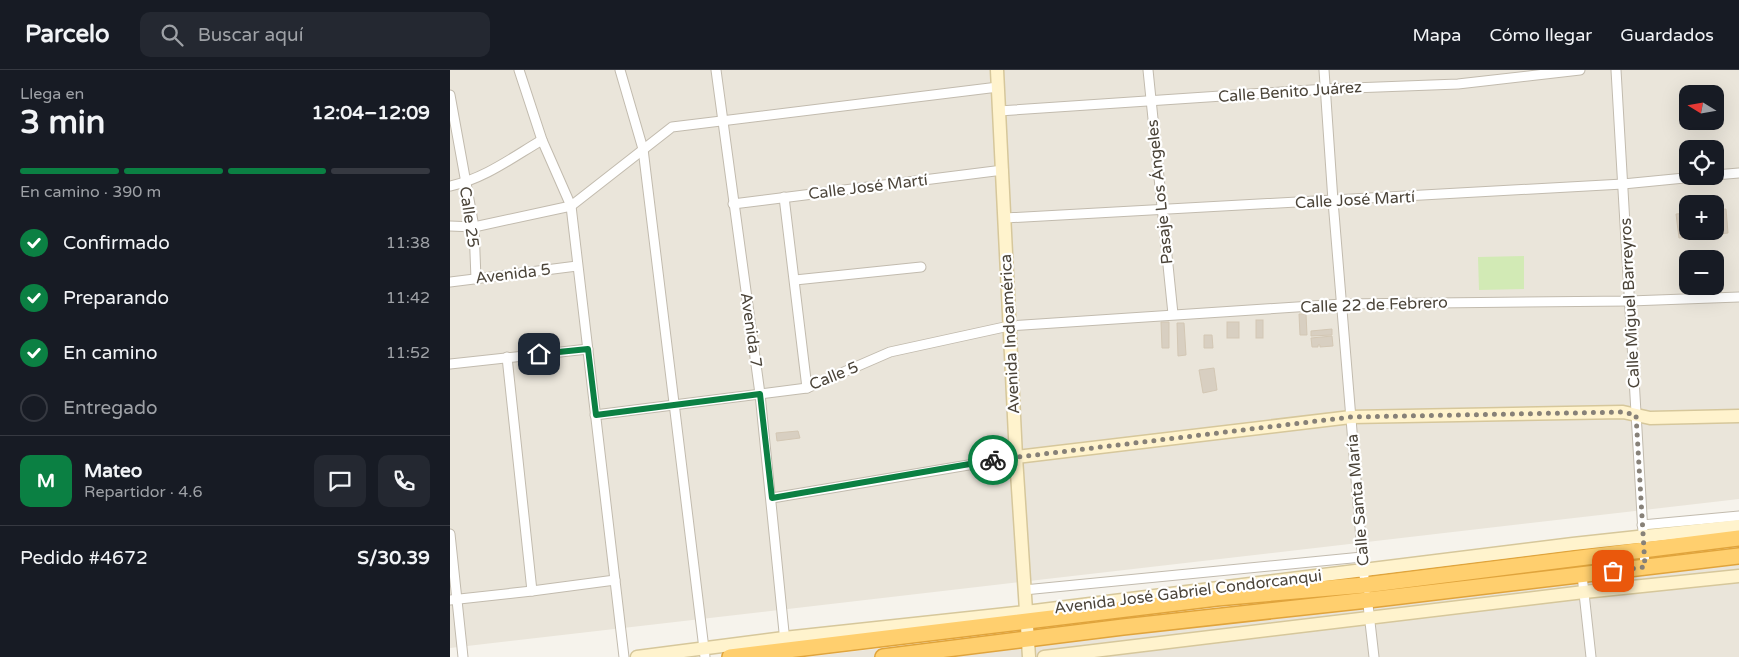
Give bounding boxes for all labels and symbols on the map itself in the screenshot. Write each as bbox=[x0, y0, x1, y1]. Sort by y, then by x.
street label: Calle Benito Juárez bbox=[1217, 77, 1363, 107]
north arrow bbox=[1679, 85, 1724, 130]
street label: Pasaje Los Ángeles bbox=[1142, 119, 1178, 265]
street label: Calle José Martí bbox=[807, 170, 929, 204]
street label: Calle 25 bbox=[455, 185, 483, 249]
street label: Calle José Martí bbox=[1295, 187, 1415, 213]
street label: Calle Miguel Barreyros bbox=[1616, 217, 1644, 389]
street label: Avenida Indoamérica bbox=[996, 254, 1024, 414]
street label: Avenida 5 bbox=[474, 259, 552, 289]
street label: Avenida 7 bbox=[736, 291, 766, 369]
street label: Calle 22 de Febrero bbox=[1300, 292, 1448, 318]
pin bbox=[518, 333, 560, 375]
street label: Calle 5 bbox=[806, 357, 862, 395]
street label: Calle Santa María bbox=[1342, 433, 1374, 567]
courier bbox=[968, 435, 1018, 485]
pin bbox=[1592, 550, 1634, 592]
street label: Avenida José Gabriel Condorcanqui bbox=[1053, 566, 1323, 618]

